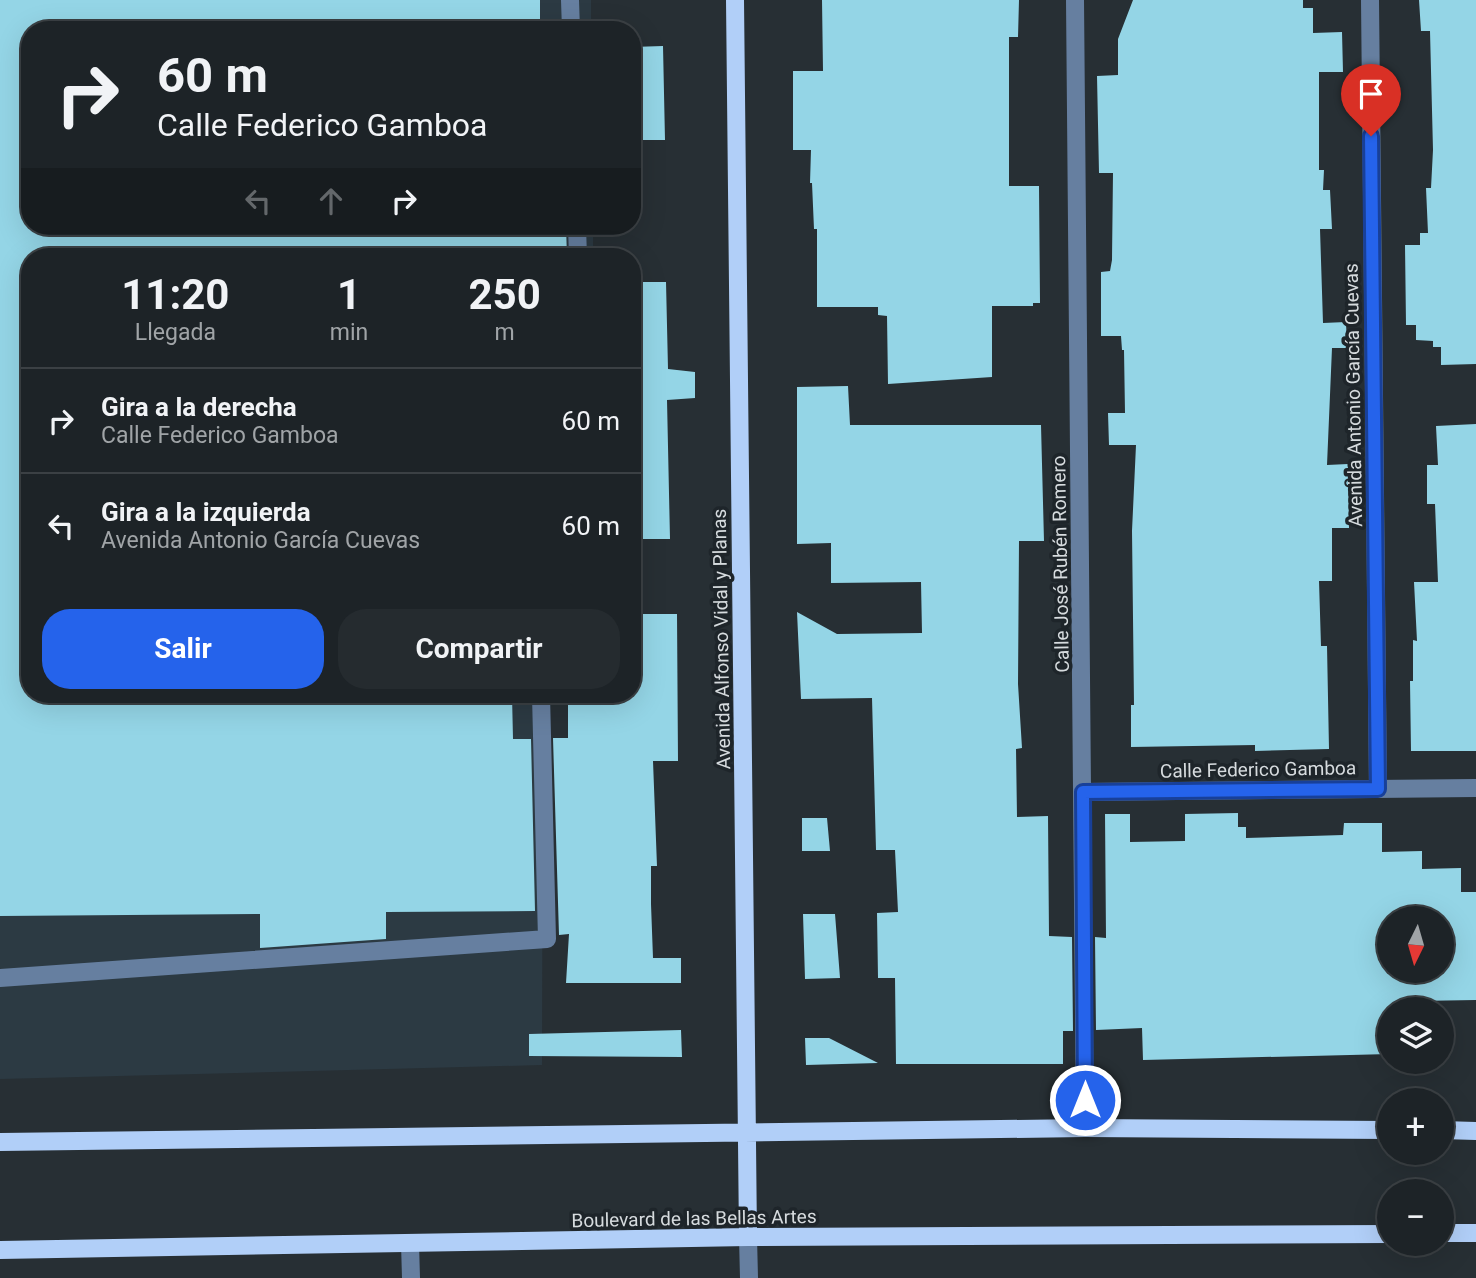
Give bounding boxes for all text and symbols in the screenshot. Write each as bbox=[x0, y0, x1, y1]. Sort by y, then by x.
text: 60 m bbox=[157, 47, 268, 104]
icon: right bbox=[42, 49, 133, 140]
pin bbox=[1341, 64, 1401, 136]
icon: arrive bbox=[1352, 75, 1390, 113]
text: Calle Federico Gamboa bbox=[157, 106, 488, 144]
icon: left bbox=[239, 182, 277, 220]
icon: ahead bbox=[312, 182, 350, 220]
icon: right bbox=[385, 182, 423, 220]
street label: Avenida Antonio García Cuevas bbox=[1340, 263, 1367, 527]
text: 11:20 bbox=[121, 270, 229, 319]
text: 1 bbox=[337, 270, 361, 319]
text: 250 bbox=[468, 270, 541, 319]
text: Llegada bbox=[135, 319, 216, 346]
text: min bbox=[330, 319, 368, 346]
text: m bbox=[495, 319, 515, 346]
text: Gira a la derecha bbox=[101, 392, 297, 422]
icon: right bbox=[42, 402, 80, 440]
text: 60 m bbox=[562, 406, 620, 436]
text: Calle Federico Gamboa bbox=[101, 422, 339, 449]
street label: Calle José Rubén Romero bbox=[1047, 455, 1074, 673]
text: Gira a la izquierda bbox=[101, 497, 311, 527]
icon: left bbox=[42, 507, 80, 545]
street label: Avenida Alfonso Vidal y Planas bbox=[708, 508, 735, 770]
text: 60 m bbox=[562, 511, 620, 541]
text: Avenida Antonio García Cuevas bbox=[101, 527, 420, 554]
button: Salir bbox=[42, 609, 324, 689]
button: Compartir bbox=[338, 609, 620, 689]
street label: Calle Federico Gamboa bbox=[1160, 756, 1356, 783]
north arrow bbox=[1377, 906, 1454, 984]
map controls bbox=[1377, 906, 1454, 1256]
button: layers bbox=[1377, 997, 1454, 1074]
position arrow bbox=[1048, 1063, 1122, 1137]
button: + bbox=[1377, 1088, 1454, 1165]
button: − bbox=[1377, 1179, 1454, 1256]
street label: Boulevard de las Bellas Artes bbox=[571, 1205, 817, 1232]

